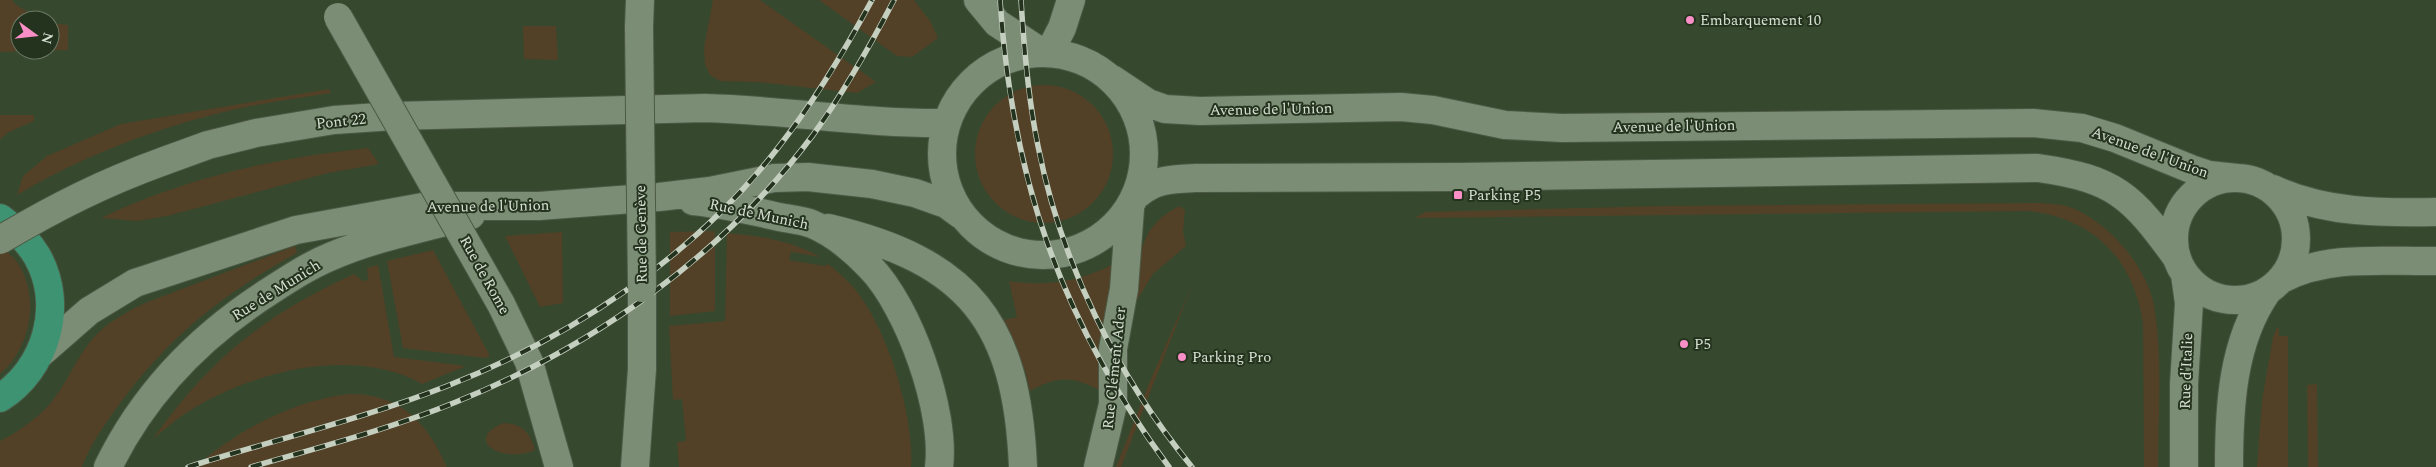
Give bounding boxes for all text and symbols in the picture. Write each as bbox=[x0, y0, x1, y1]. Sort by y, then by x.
place label: Embarquement 10 bbox=[1700, 9, 1821, 32]
north arrow bbox=[10, 10, 60, 60]
marker: Embarquement 10 bbox=[1684, 14, 1696, 26]
text: N bbox=[35, 30, 59, 46]
street label: Avenue de l'Union bbox=[1209, 97, 1333, 122]
street label: Pont 22 bbox=[315, 107, 367, 136]
street label: Avenue de l'Union bbox=[1612, 114, 1736, 139]
street label: Avenue de l'Union bbox=[2088, 121, 2212, 184]
place label: Parking P5 bbox=[1468, 184, 1541, 207]
street label: Rue de Genève bbox=[629, 185, 654, 283]
marker: Parking P5 bbox=[1452, 189, 1464, 201]
street label: Rue de Munich bbox=[707, 193, 811, 236]
street label: Avenue de l'Union bbox=[426, 194, 550, 219]
street label: Rue de Rome bbox=[453, 232, 516, 319]
street label: Rue de Munich bbox=[227, 254, 325, 327]
street label: Rue Clément Ader bbox=[1097, 306, 1132, 430]
place label: P5 bbox=[1694, 333, 1711, 356]
street label: Rue d'Italie bbox=[2174, 333, 2199, 410]
marker: P5 bbox=[1678, 338, 1690, 350]
place label: Parking Pro bbox=[1192, 346, 1271, 369]
marker: Parking Pro bbox=[1176, 351, 1188, 363]

